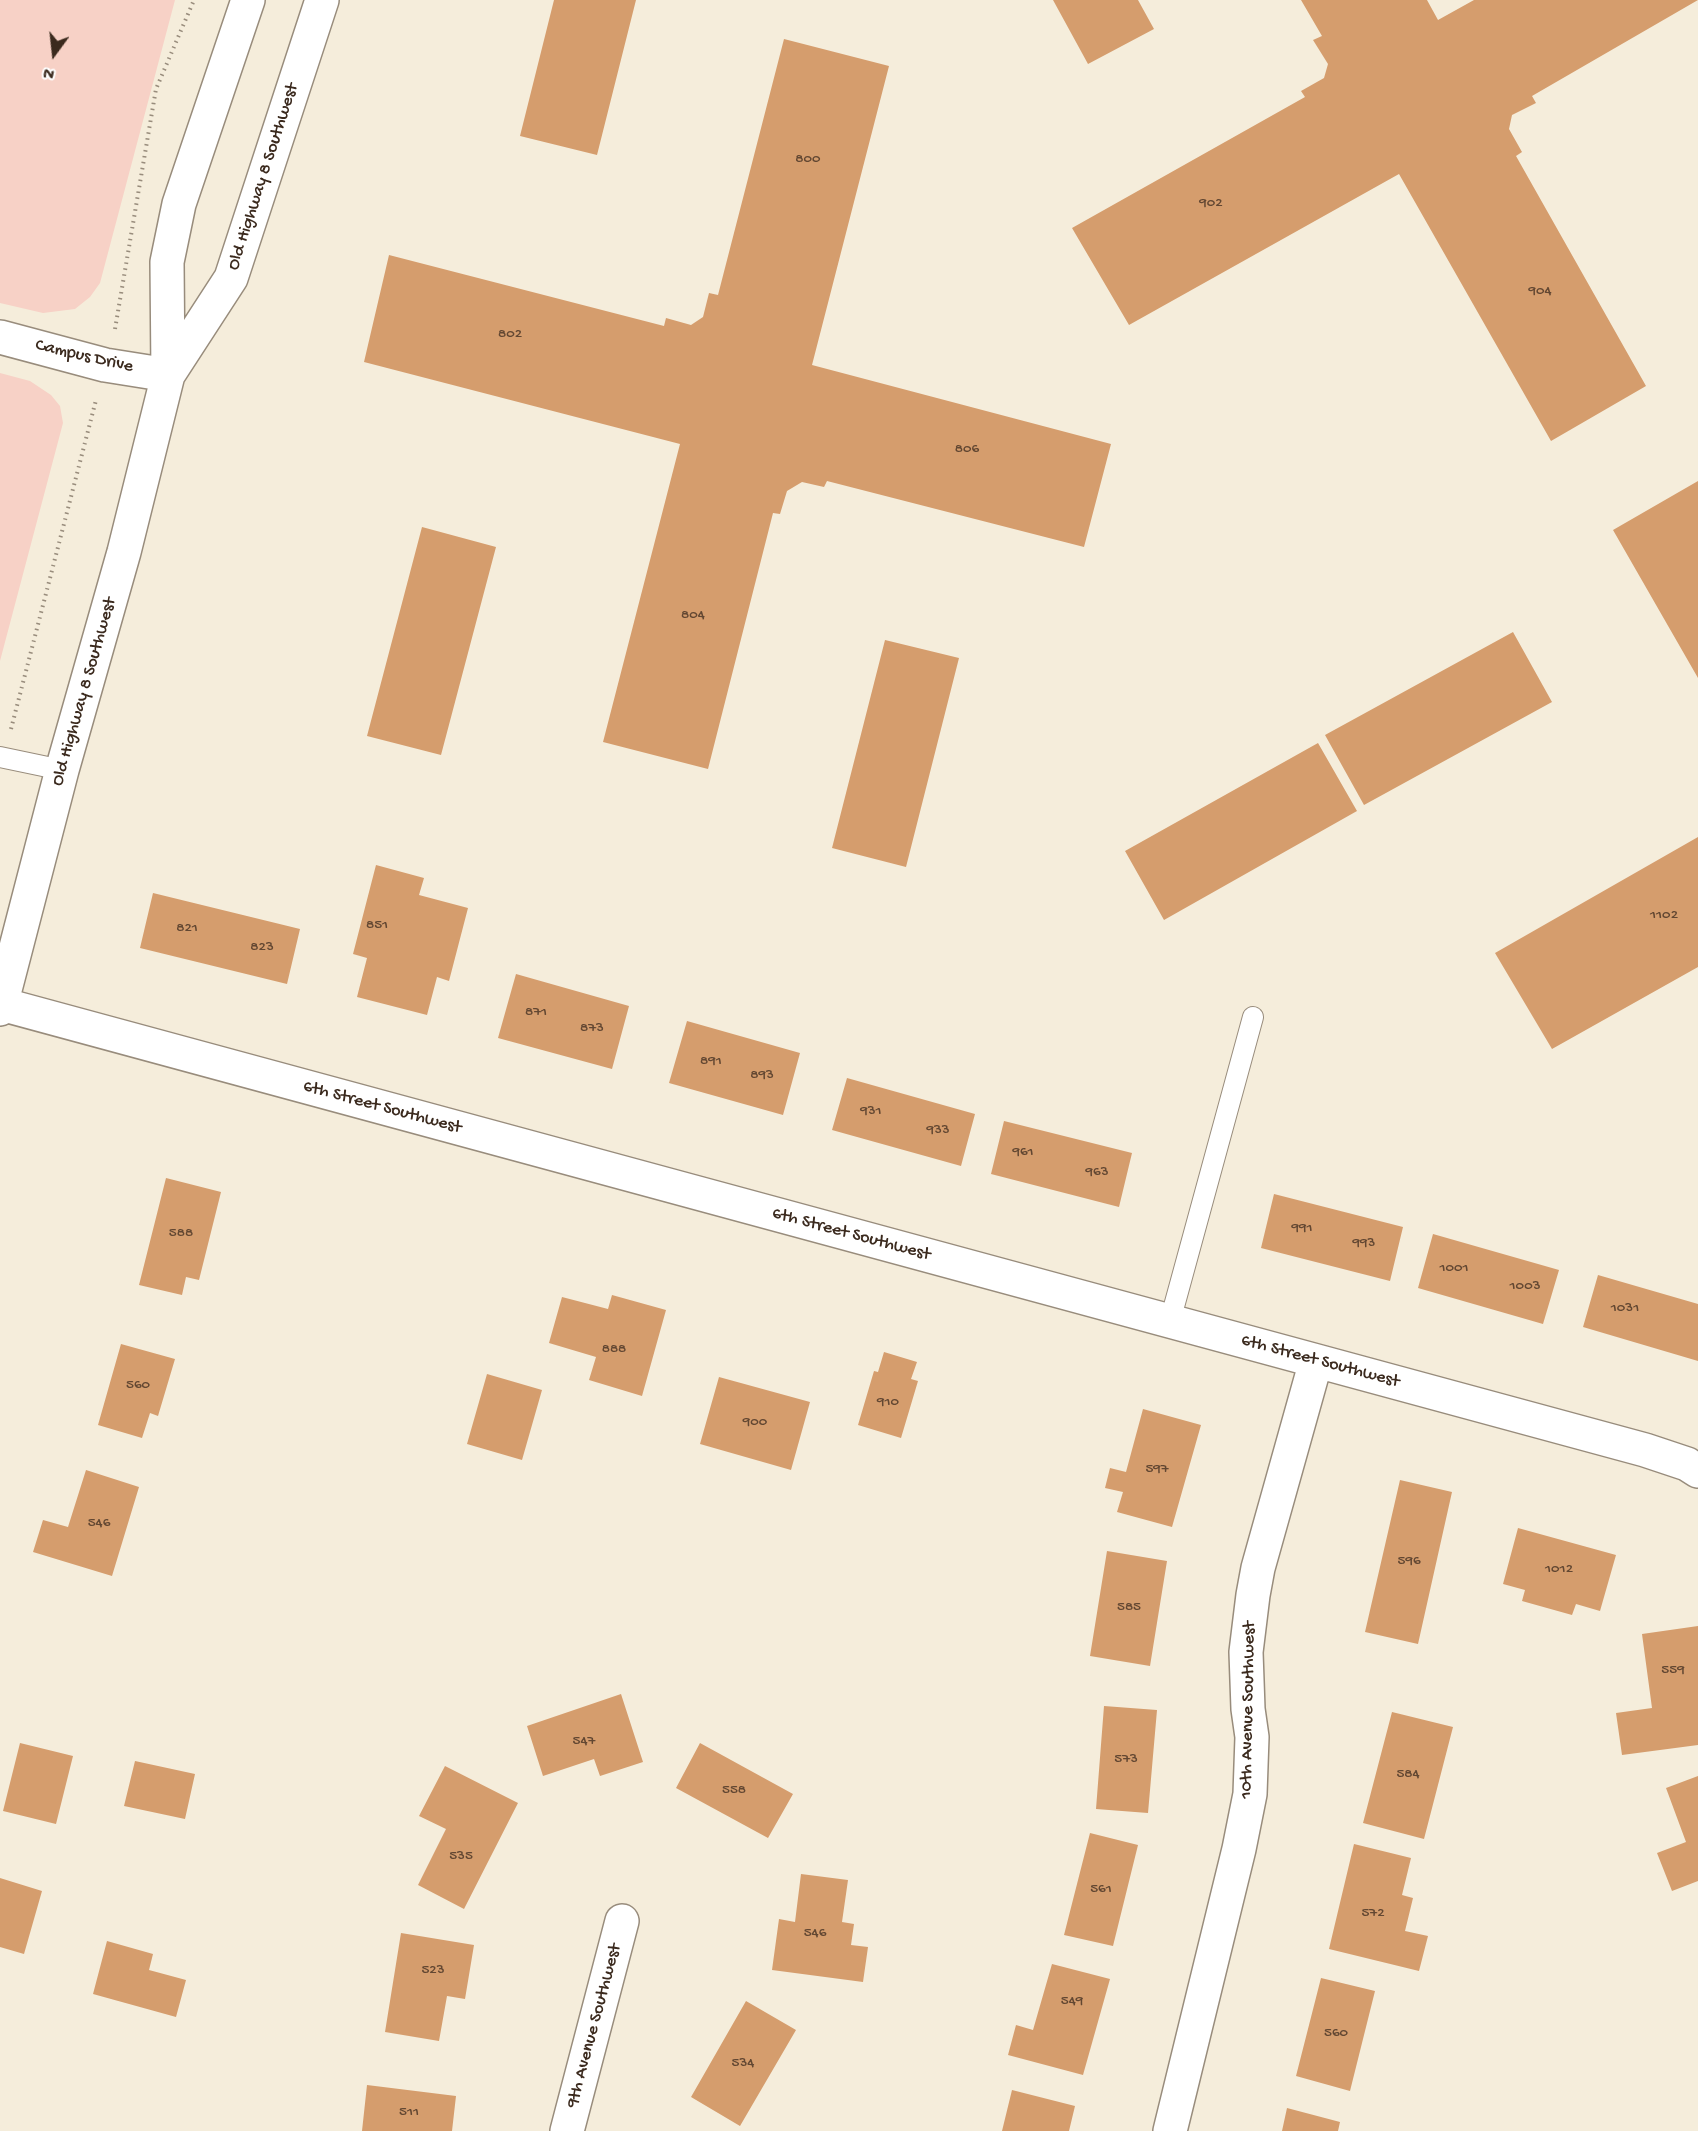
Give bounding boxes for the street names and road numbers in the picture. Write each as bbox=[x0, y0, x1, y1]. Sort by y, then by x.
street label: Old Highway 8 Southwest bbox=[224, 81, 304, 273]
street label: Campus Drive bbox=[33, 335, 135, 379]
street label: Old Highway 8 Southwest bbox=[48, 595, 122, 789]
street label: 6th Street Southwest bbox=[300, 1076, 464, 1140]
street label: 6th Street Southwest bbox=[769, 1203, 933, 1267]
street label: 6th Street Southwest bbox=[1238, 1330, 1402, 1394]
street label: 10th Avenue Southwest bbox=[1237, 1621, 1261, 1799]
street label: 9th Avenue Southwest bbox=[563, 1942, 627, 2110]

